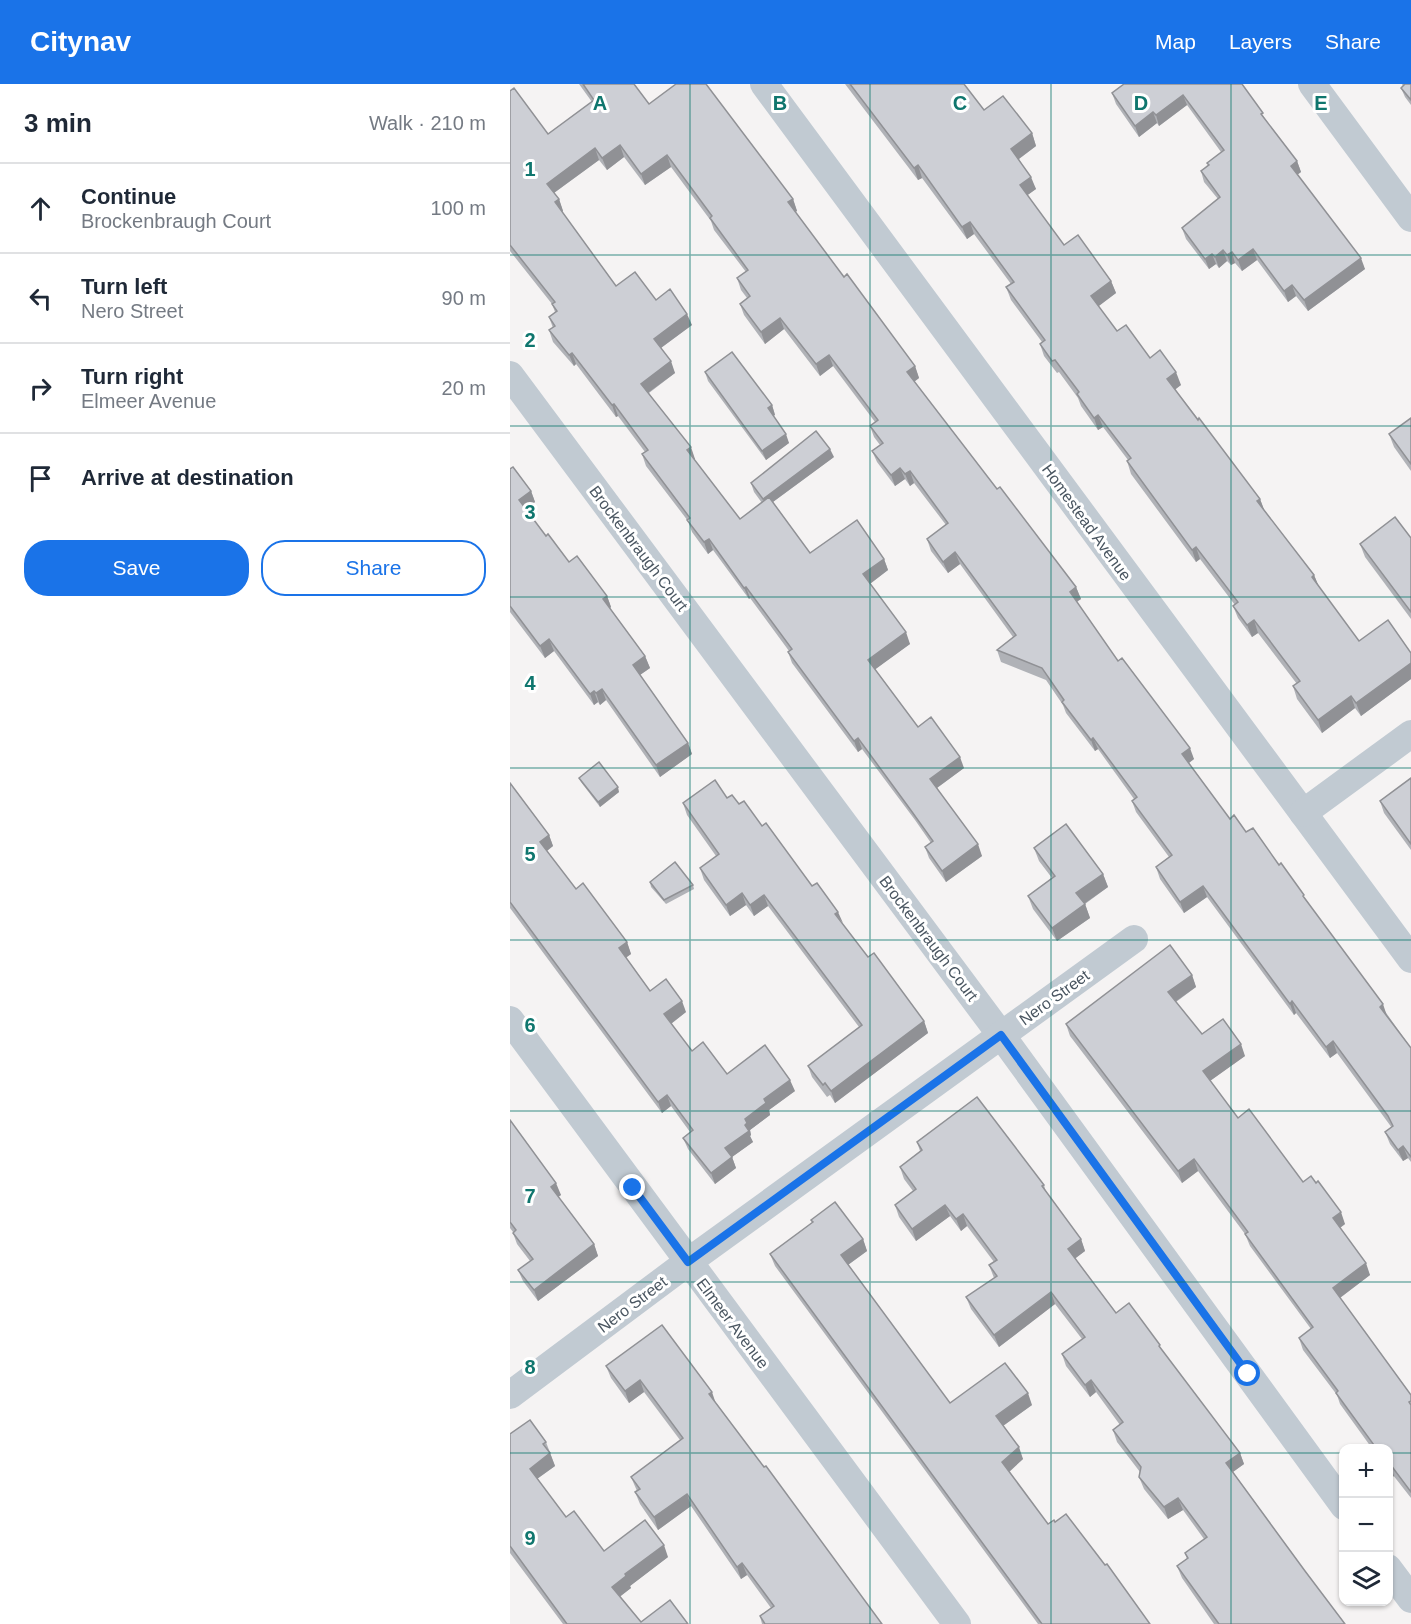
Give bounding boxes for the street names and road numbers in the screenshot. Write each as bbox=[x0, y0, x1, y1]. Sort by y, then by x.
street label: Homestead Avenue bbox=[1039, 461, 1134, 584]
street label: Brockenbraugh Court bbox=[586, 482, 691, 615]
street label: Brockenbraugh Court bbox=[876, 872, 981, 1005]
street label: Nero Street bbox=[1016, 966, 1093, 1028]
street label: Nero Street bbox=[595, 1273, 671, 1336]
street label: Elmeer Avenue bbox=[693, 1275, 772, 1372]

